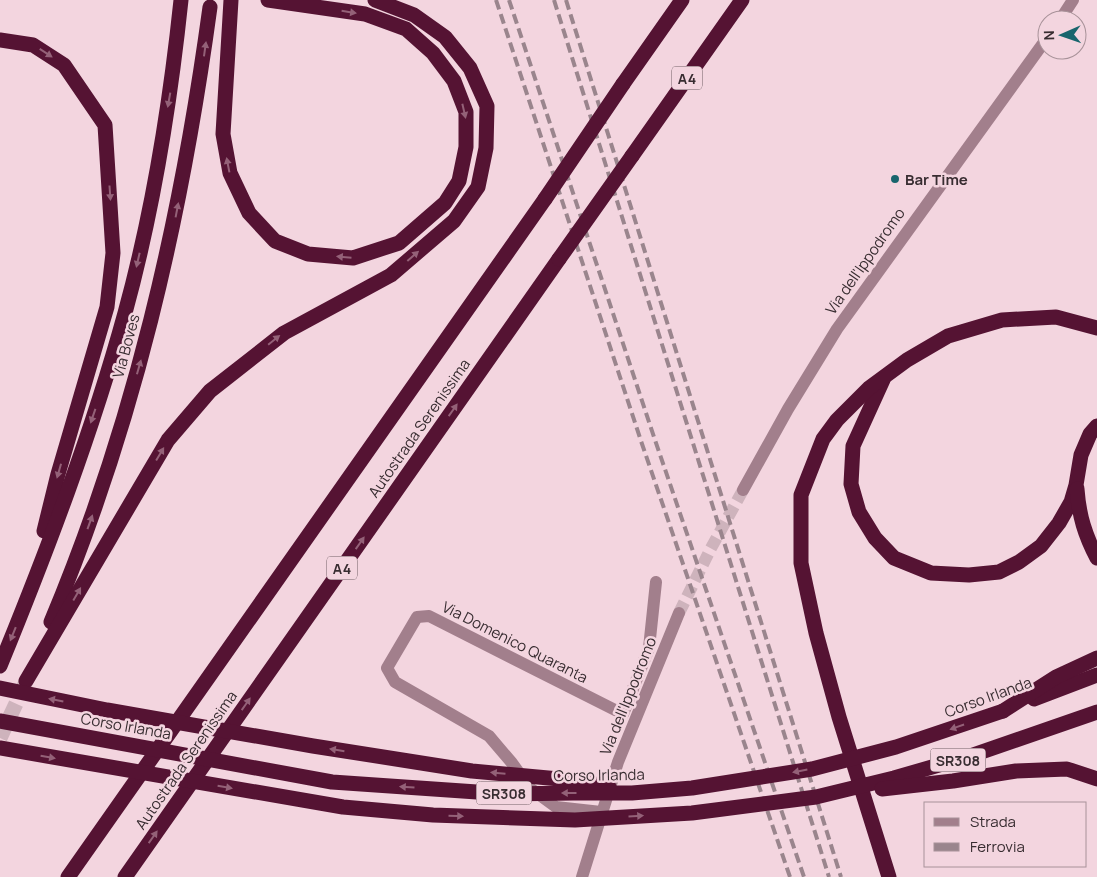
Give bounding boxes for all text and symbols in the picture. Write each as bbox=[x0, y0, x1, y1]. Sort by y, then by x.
one-way arrow bbox=[342, 8, 358, 16]
north arrow bbox=[1037, 10, 1087, 60]
text: N bbox=[1039, 30, 1058, 41]
one-way arrow bbox=[201, 41, 209, 57]
one-way arrow bbox=[39, 48, 53, 58]
road number: A4 bbox=[672, 66, 702, 90]
one-way arrow bbox=[164, 93, 172, 109]
one-way arrow bbox=[461, 103, 469, 119]
one-way arrow bbox=[224, 157, 232, 173]
place label: Bar Time bbox=[905, 169, 968, 190]
marker: Bar Time bbox=[889, 173, 901, 185]
one-way arrow bbox=[106, 185, 114, 201]
one-way arrow bbox=[174, 201, 182, 217]
street label: Via dell'Ippodromo bbox=[820, 203, 910, 319]
one-way arrow bbox=[406, 251, 419, 262]
one-way arrow bbox=[133, 252, 141, 268]
one-way arrow bbox=[336, 253, 352, 261]
street label: Via Boves bbox=[107, 312, 145, 380]
one-way arrow bbox=[267, 335, 280, 346]
street label: Autostrada Serenissima bbox=[363, 354, 475, 502]
one-way arrow bbox=[135, 360, 143, 375]
one-way arrow bbox=[448, 403, 458, 417]
one-way arrow bbox=[89, 409, 97, 424]
one-way arrow bbox=[155, 448, 164, 461]
one-way arrow bbox=[55, 463, 63, 478]
one-way arrow bbox=[86, 515, 94, 529]
one-way arrow bbox=[355, 536, 365, 549]
road number: A4 bbox=[327, 556, 357, 580]
one-way arrow bbox=[72, 587, 81, 600]
street label: Via Domenico Quaranta bbox=[439, 596, 591, 688]
one-way arrow bbox=[9, 627, 17, 642]
street label: Via dell'Ippodromo bbox=[595, 634, 661, 758]
street label: Corso Irlanda bbox=[942, 672, 1034, 722]
street label: Autostrada Serenissima bbox=[130, 686, 242, 834]
one-way arrow bbox=[48, 695, 64, 703]
one-way arrow bbox=[241, 697, 251, 711]
street label: Corso Irlanda bbox=[79, 708, 173, 744]
one-way arrow bbox=[949, 724, 964, 731]
one-way arrow bbox=[329, 746, 345, 754]
road number: SR308 bbox=[930, 748, 986, 772]
one-way arrow bbox=[40, 754, 56, 762]
street label: Corso Irlanda bbox=[553, 764, 645, 786]
one-way arrow bbox=[792, 767, 808, 775]
one-way arrow bbox=[489, 769, 505, 777]
road number: SR308 bbox=[476, 781, 532, 804]
one-way arrow bbox=[399, 783, 415, 791]
one-way arrow bbox=[218, 784, 234, 792]
one-way arrow bbox=[561, 789, 577, 797]
legend bbox=[924, 802, 1087, 867]
text: Strada bbox=[970, 811, 1016, 832]
one-way arrow bbox=[448, 812, 464, 820]
one-way arrow bbox=[628, 812, 644, 820]
one-way arrow bbox=[148, 830, 158, 844]
text: Ferrovia bbox=[970, 836, 1025, 857]

